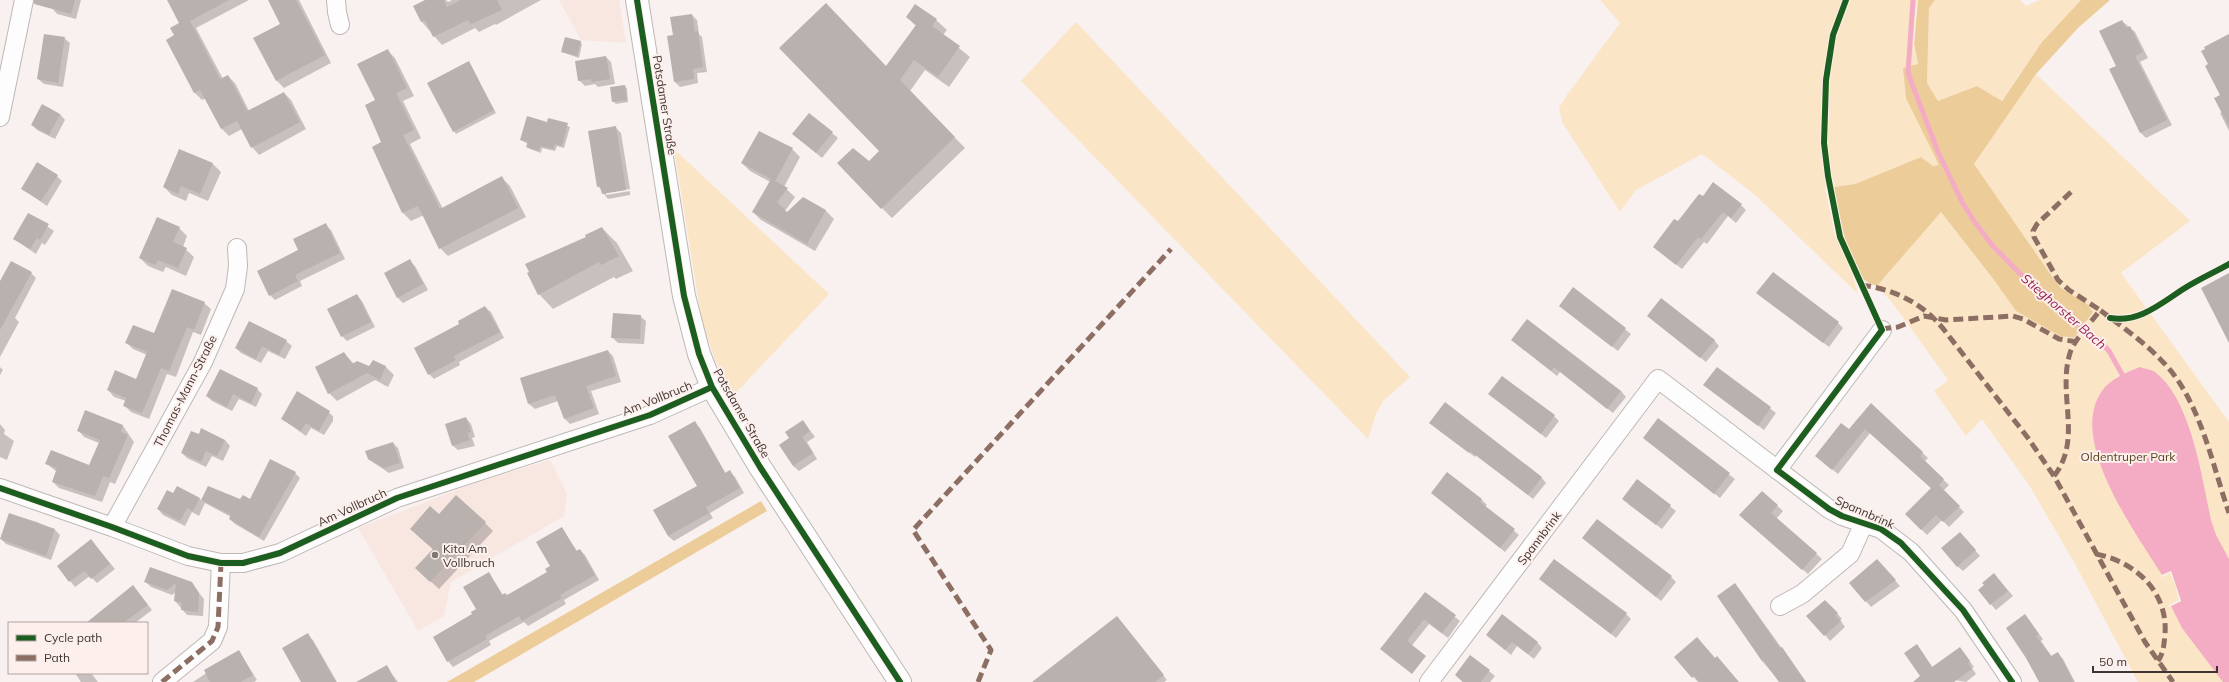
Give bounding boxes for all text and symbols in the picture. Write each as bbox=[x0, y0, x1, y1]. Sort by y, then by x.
street label: Potsdamer Straße bbox=[650, 54, 680, 156]
water label: Stieghorster Bach bbox=[2018, 270, 2110, 352]
street label: Thomas-Mann-Straße bbox=[150, 332, 220, 450]
street label: Potsdamer Straße bbox=[710, 366, 774, 460]
street label: Am Vollbruch bbox=[620, 377, 694, 419]
park label: Oldentruper Park bbox=[2081, 449, 2176, 464]
street label: Am Vollbruch bbox=[315, 485, 389, 529]
street label: Spannbrink bbox=[1833, 492, 1898, 532]
street label: Spannbrink bbox=[1514, 507, 1565, 568]
place label: Kita Am Vollbruch bbox=[443, 541, 495, 570]
marker: Kita Am Vollbruch bbox=[430, 550, 440, 560]
legend bbox=[8, 622, 148, 674]
text: Cycle path bbox=[44, 630, 102, 645]
scale bar bbox=[2093, 648, 2217, 674]
text: Path bbox=[44, 650, 70, 665]
text: 50 m bbox=[2099, 654, 2127, 669]

